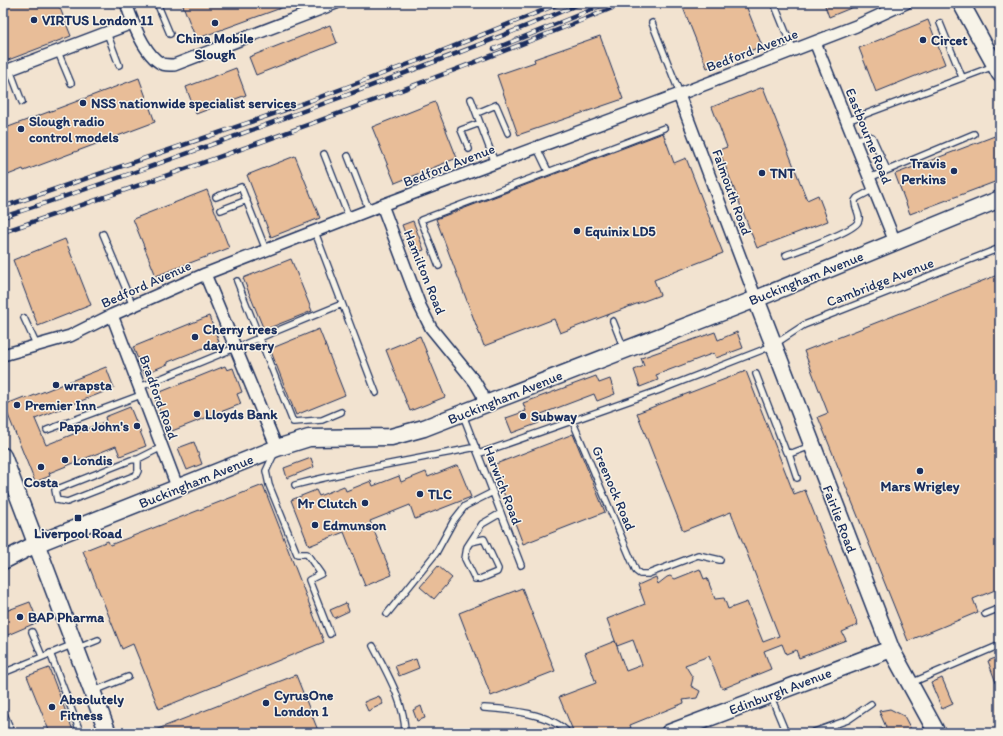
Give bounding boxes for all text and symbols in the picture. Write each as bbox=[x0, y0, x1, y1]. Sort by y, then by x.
place label: VIRTUS London 11 bbox=[42, 12, 154, 29]
marker: VIRTUS London 11 bbox=[29, 15, 39, 25]
marker: China Mobile Slough bbox=[210, 18, 220, 28]
street label: Bedford Avenue bbox=[704, 25, 801, 76]
place label: China Mobile Slough bbox=[176, 30, 254, 63]
place label: Circet bbox=[931, 32, 968, 49]
marker: Circet bbox=[918, 35, 928, 45]
street label: Eastbourne Road bbox=[842, 86, 896, 187]
place label: NSS nationwide specialist services bbox=[91, 95, 296, 112]
marker: NSS nationwide specialist services bbox=[78, 98, 88, 108]
place label: Slough radio control models bbox=[29, 113, 119, 146]
marker: Slough radio control models bbox=[16, 124, 26, 134]
street label: Bedford Avenue bbox=[401, 140, 498, 191]
street label: Falmouth Road bbox=[708, 147, 755, 238]
place label: Travis Perkins bbox=[901, 155, 946, 188]
place label: TNT bbox=[769, 165, 795, 182]
marker: Travis Perkins bbox=[949, 166, 959, 176]
marker: TNT bbox=[757, 168, 767, 178]
place label: Equinix LD5 bbox=[585, 223, 656, 240]
marker: Equinix LD5 bbox=[572, 226, 582, 236]
street label: Hamilton Road bbox=[400, 227, 449, 317]
street label: Buckingham Avenue bbox=[746, 248, 866, 309]
street label: Cambridge Avenue bbox=[824, 254, 937, 311]
street label: Bedford Avenue bbox=[99, 257, 194, 312]
place label: Cherry trees day nursery bbox=[203, 321, 277, 354]
marker: Cherry trees day nursery bbox=[190, 332, 200, 342]
street label: Bradford Road bbox=[135, 353, 182, 442]
street label: Buckingham Avenue bbox=[445, 367, 565, 428]
place label: wrapsta bbox=[64, 377, 112, 394]
marker: wrapsta bbox=[51, 380, 61, 390]
place label: Premier Inn bbox=[25, 397, 97, 414]
marker: Premier Inn bbox=[12, 400, 22, 410]
place label: Lloyds Bank bbox=[205, 406, 278, 423]
place label: Subway bbox=[531, 408, 577, 425]
marker: Lloyds Bank bbox=[192, 409, 202, 419]
marker: Subway bbox=[518, 411, 528, 421]
place label: Papa John's bbox=[59, 418, 129, 435]
marker: Papa John's bbox=[132, 421, 142, 431]
street label: Harwich Road bbox=[480, 443, 526, 528]
street label: Greenock Road bbox=[588, 443, 639, 533]
street label: Buckingham Avenue bbox=[136, 451, 256, 512]
place label: Londis bbox=[73, 452, 113, 469]
marker: Londis bbox=[60, 455, 70, 465]
marker: Costa bbox=[36, 462, 46, 472]
marker: Mars Wrigley bbox=[915, 466, 925, 476]
place label: Costa bbox=[24, 474, 58, 491]
place label: Mars Wrigley bbox=[881, 478, 960, 495]
street label: Fairlie Road bbox=[819, 483, 860, 556]
place label: TLC bbox=[427, 486, 452, 503]
marker: TLC bbox=[415, 489, 425, 499]
place label: Mr Clutch bbox=[298, 495, 358, 512]
marker: Mr Clutch bbox=[360, 498, 370, 508]
marker: Liverpool Road bbox=[73, 513, 83, 523]
place label: Edmunson bbox=[323, 517, 387, 534]
marker: Edmunson bbox=[310, 520, 320, 530]
place label: Liverpool Road bbox=[34, 525, 123, 542]
place label: BAP Pharma bbox=[28, 609, 104, 626]
marker: BAP Pharma bbox=[15, 612, 25, 622]
street label: Edinburgh Avenue bbox=[726, 664, 834, 719]
place label: CyrusOne London 1 bbox=[274, 687, 334, 720]
place label: Absolutely Fitness bbox=[59, 691, 124, 724]
marker: CyrusOne London 1 bbox=[261, 698, 271, 708]
marker: Absolutely Fitness bbox=[47, 702, 57, 712]

